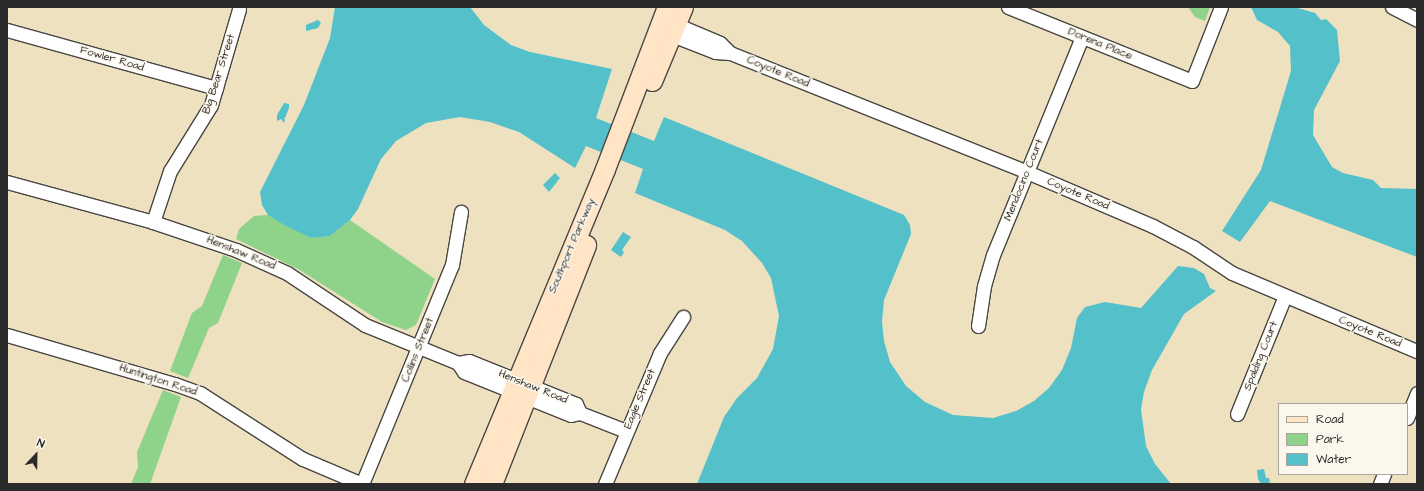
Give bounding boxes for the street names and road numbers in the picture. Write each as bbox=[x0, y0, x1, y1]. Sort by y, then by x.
street label: Dorena Place bbox=[1066, 25, 1134, 63]
street label: Big Bear Street bbox=[200, 32, 238, 116]
street label: Fowler Road bbox=[78, 44, 146, 74]
street label: Coyote Road bbox=[745, 53, 811, 91]
street label: Mendocino Court bbox=[1002, 137, 1046, 223]
street label: Coyote Road bbox=[1045, 175, 1111, 213]
street label: Southport Parkway bbox=[546, 197, 598, 295]
street label: Henshaw Road bbox=[205, 233, 277, 273]
street label: Coyote Road bbox=[1337, 313, 1403, 351]
street label: Collins Street bbox=[399, 316, 437, 384]
street label: Spalding Court bbox=[1241, 319, 1281, 393]
street label: Huntington Road bbox=[118, 361, 198, 399]
street label: Henshaw Road bbox=[497, 367, 569, 407]
street label: Eagle Street bbox=[621, 367, 659, 431]

